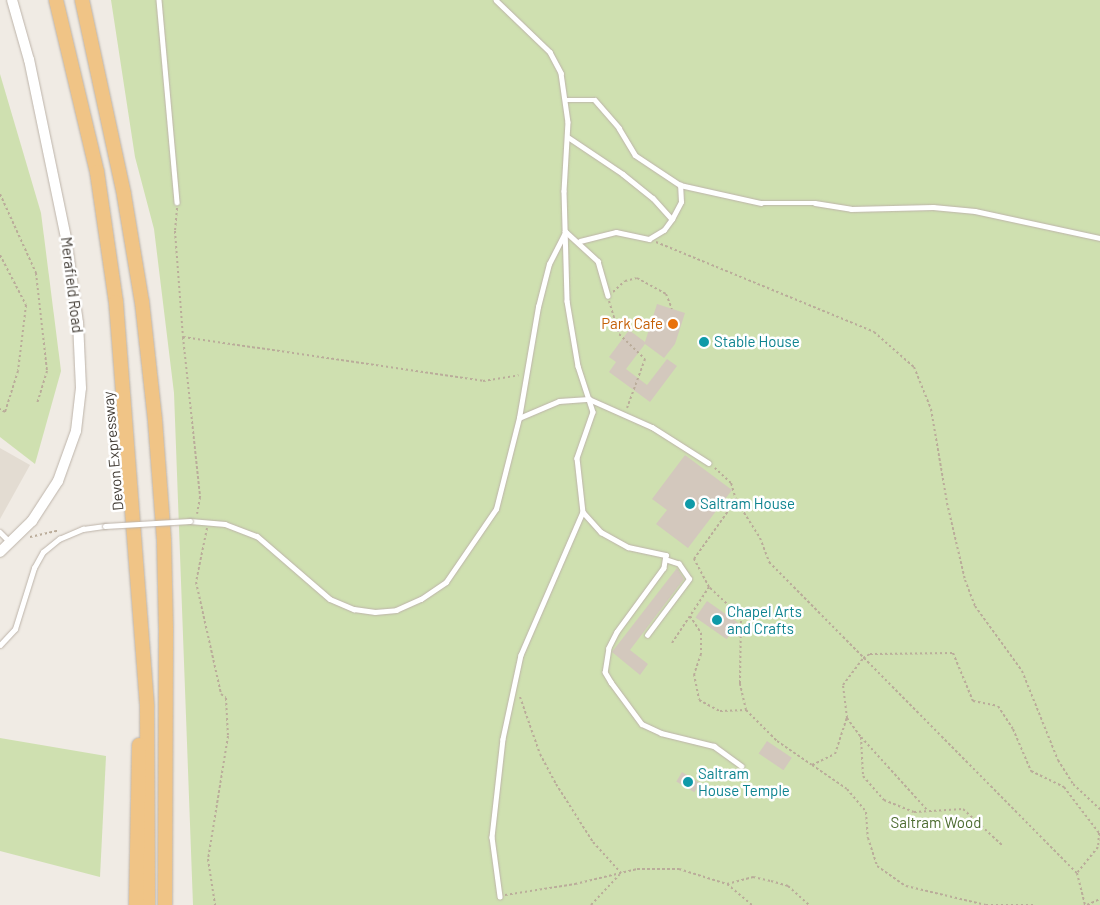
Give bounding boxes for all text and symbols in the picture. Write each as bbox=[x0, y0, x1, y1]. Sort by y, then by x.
street label: Merafield Road bbox=[57, 236, 87, 334]
place label: Park Cafe bbox=[601, 315, 663, 333]
marker: Park Cafe bbox=[667, 318, 679, 330]
place label: Stable House bbox=[714, 333, 800, 351]
marker: Stable House bbox=[698, 336, 710, 348]
street label: Devon Expressway bbox=[99, 391, 127, 511]
place label: Saltram House bbox=[700, 495, 795, 513]
marker: Saltram House bbox=[684, 498, 696, 510]
place label: Chapel Arts and Crafts bbox=[727, 602, 802, 637]
marker: Chapel Arts and Crafts bbox=[711, 614, 723, 626]
place label: Saltram House Temple bbox=[698, 764, 790, 799]
marker: Saltram House Temple bbox=[682, 776, 694, 788]
park label: Saltram Wood bbox=[891, 814, 981, 832]

